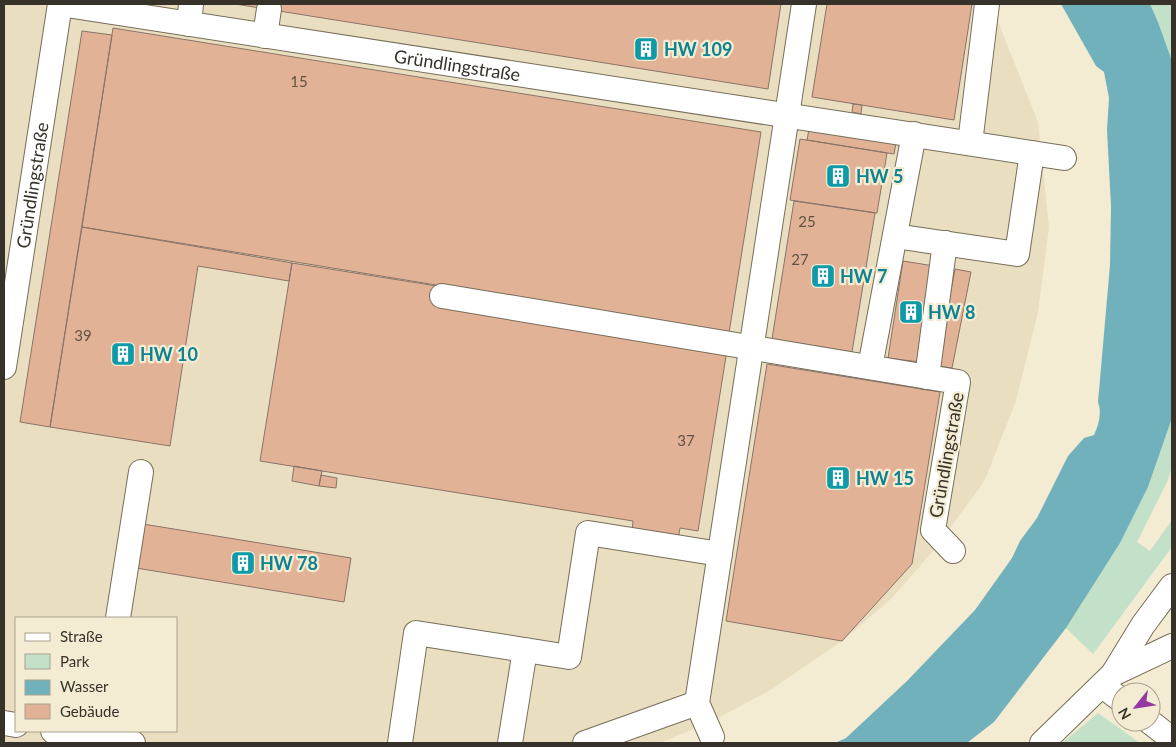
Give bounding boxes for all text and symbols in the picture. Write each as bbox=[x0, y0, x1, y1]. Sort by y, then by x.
building icon: HW 109 bbox=[633, 36, 659, 62]
place label: HW 109 bbox=[664, 38, 732, 60]
street label: Gründlingstraße bbox=[393, 44, 522, 85]
house number: 15 bbox=[290, 72, 308, 90]
street label: Gründlingstraße bbox=[11, 121, 53, 250]
building icon: HW 5 bbox=[825, 163, 851, 189]
place label: HW 5 bbox=[856, 165, 903, 187]
house number: 25 bbox=[798, 212, 816, 230]
house number: 27 bbox=[791, 250, 809, 268]
building icon: HW 7 bbox=[810, 263, 836, 289]
place label: HW 7 bbox=[840, 265, 887, 287]
building icon: HW 8 bbox=[898, 299, 924, 325]
place label: HW 8 bbox=[928, 301, 975, 323]
house number: 39 bbox=[74, 326, 92, 344]
building icon: HW 10 bbox=[110, 341, 136, 367]
place label: HW 10 bbox=[140, 343, 198, 365]
street label: Gründlingstraße bbox=[924, 390, 968, 520]
house number: 37 bbox=[677, 431, 695, 449]
building icon: HW 15 bbox=[825, 465, 851, 491]
place label: HW 15 bbox=[856, 467, 914, 489]
building icon: HW 78 bbox=[230, 550, 256, 576]
place label: HW 78 bbox=[260, 552, 318, 574]
legend bbox=[15, 617, 178, 732]
text: Straße bbox=[60, 627, 103, 645]
text: Park bbox=[60, 652, 90, 670]
text: Wasser bbox=[60, 677, 109, 695]
north arrow bbox=[1111, 682, 1161, 732]
text: Gebäude bbox=[60, 702, 119, 720]
text: N bbox=[1114, 705, 1134, 723]

